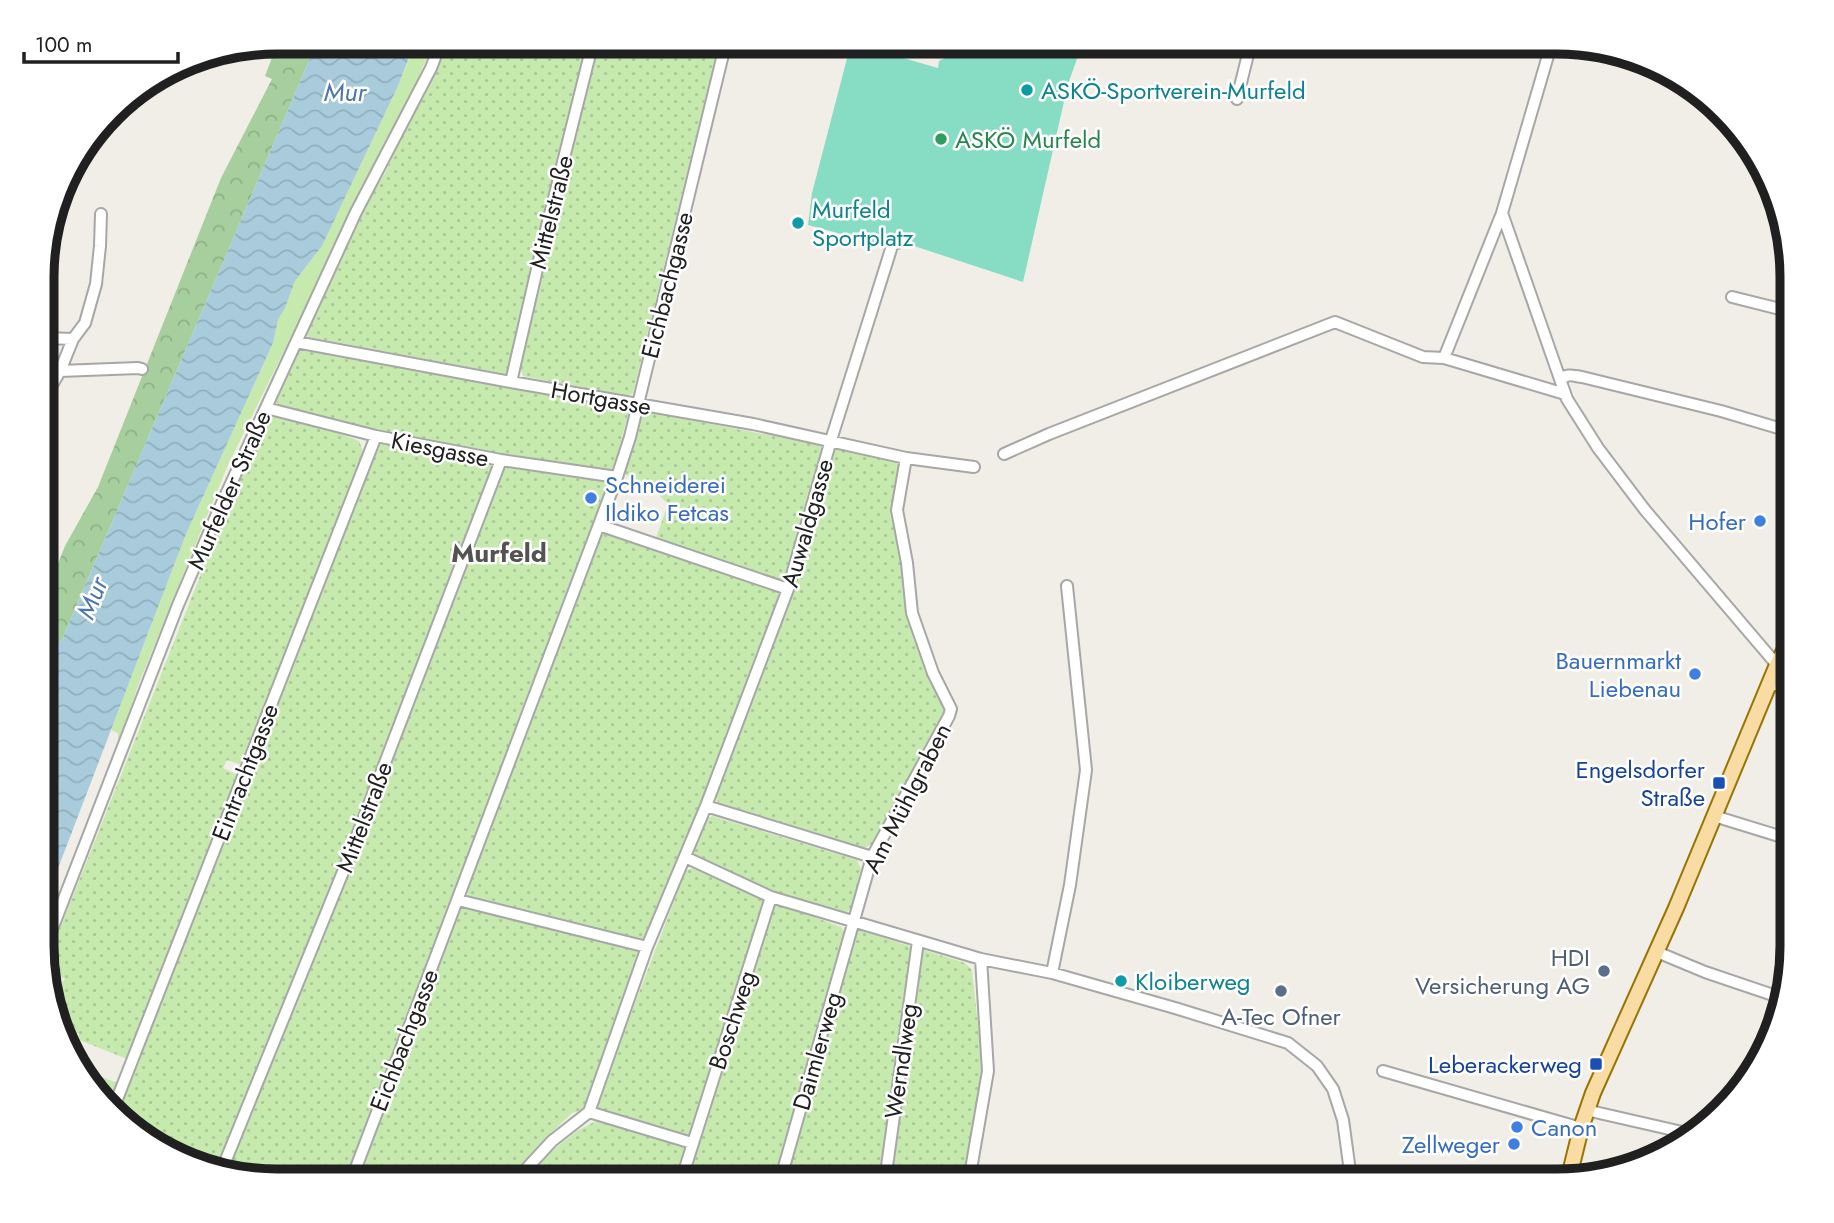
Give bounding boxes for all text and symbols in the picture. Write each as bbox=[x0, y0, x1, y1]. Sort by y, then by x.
scale bar bbox=[24, 21, 178, 65]
text: 100 m bbox=[35, 30, 92, 60]
water label: Mur bbox=[324, 73, 368, 111]
place label: ASKÖ-Sportverein-Murfeld bbox=[1041, 73, 1306, 108]
marker: ASKÖ-Sportverein-Murfeld bbox=[1019, 82, 1035, 98]
place label: ASKÖ Murfeld bbox=[955, 122, 1101, 157]
marker: ASKÖ Murfeld bbox=[933, 131, 949, 147]
street label: Mittelstraße bbox=[520, 151, 582, 273]
place label: Murfeld Sportplatz bbox=[812, 192, 913, 255]
street label: Eichbachgasse bbox=[632, 208, 702, 362]
marker: Murfeld Sportplatz bbox=[790, 215, 806, 231]
street label: Hortgasse bbox=[548, 372, 654, 424]
street label: Murfelder Straße bbox=[178, 405, 280, 575]
street label: Kiesgasse bbox=[388, 422, 492, 476]
street label: Auwaldgasse bbox=[772, 455, 842, 591]
place label: Schneiderei Ildiko Fetcas bbox=[605, 467, 729, 530]
marker: Schneiderei Ildiko Fetcas bbox=[583, 490, 599, 506]
place label: Hofer bbox=[1688, 504, 1747, 539]
marker: Hofer bbox=[1752, 513, 1768, 529]
district label: Murfeld bbox=[451, 534, 547, 572]
water label: Mur bbox=[66, 570, 118, 625]
place label: Bauernmarkt Liebenau bbox=[1555, 643, 1681, 706]
marker: Bauernmarkt Liebenau bbox=[1687, 666, 1703, 682]
street label: Eintrachtgasse bbox=[203, 698, 287, 846]
street label: Am Mühlgraben bbox=[854, 717, 960, 879]
place label: Engelsdorfer Straße bbox=[1575, 752, 1706, 815]
street label: Mittelstraße bbox=[327, 756, 401, 878]
marker: Engelsdorfer Straße bbox=[1711, 775, 1727, 791]
place label: HDI Versicherung AG bbox=[1415, 940, 1590, 1003]
marker: HDI Versicherung AG bbox=[1596, 963, 1612, 979]
street label: Eichbachgasse bbox=[361, 964, 447, 1116]
place label: Kloiberweg bbox=[1135, 964, 1250, 999]
street label: Boschweg bbox=[700, 966, 764, 1074]
marker: Kloiberweg bbox=[1113, 973, 1129, 989]
marker: A-Tec Ofner bbox=[1273, 983, 1289, 999]
street label: Daimlerweg bbox=[783, 988, 851, 1114]
place label: A-Tec Ofner bbox=[1221, 999, 1342, 1034]
street label: Werndlweg bbox=[876, 1001, 926, 1121]
place label: Leberackerweg bbox=[1428, 1047, 1582, 1082]
marker: Leberackerweg bbox=[1588, 1056, 1604, 1072]
place label: Canon bbox=[1531, 1110, 1597, 1145]
marker: Canon bbox=[1509, 1119, 1525, 1135]
place label: Zellweger bbox=[1402, 1127, 1501, 1162]
marker: Zellweger bbox=[1506, 1136, 1522, 1152]

